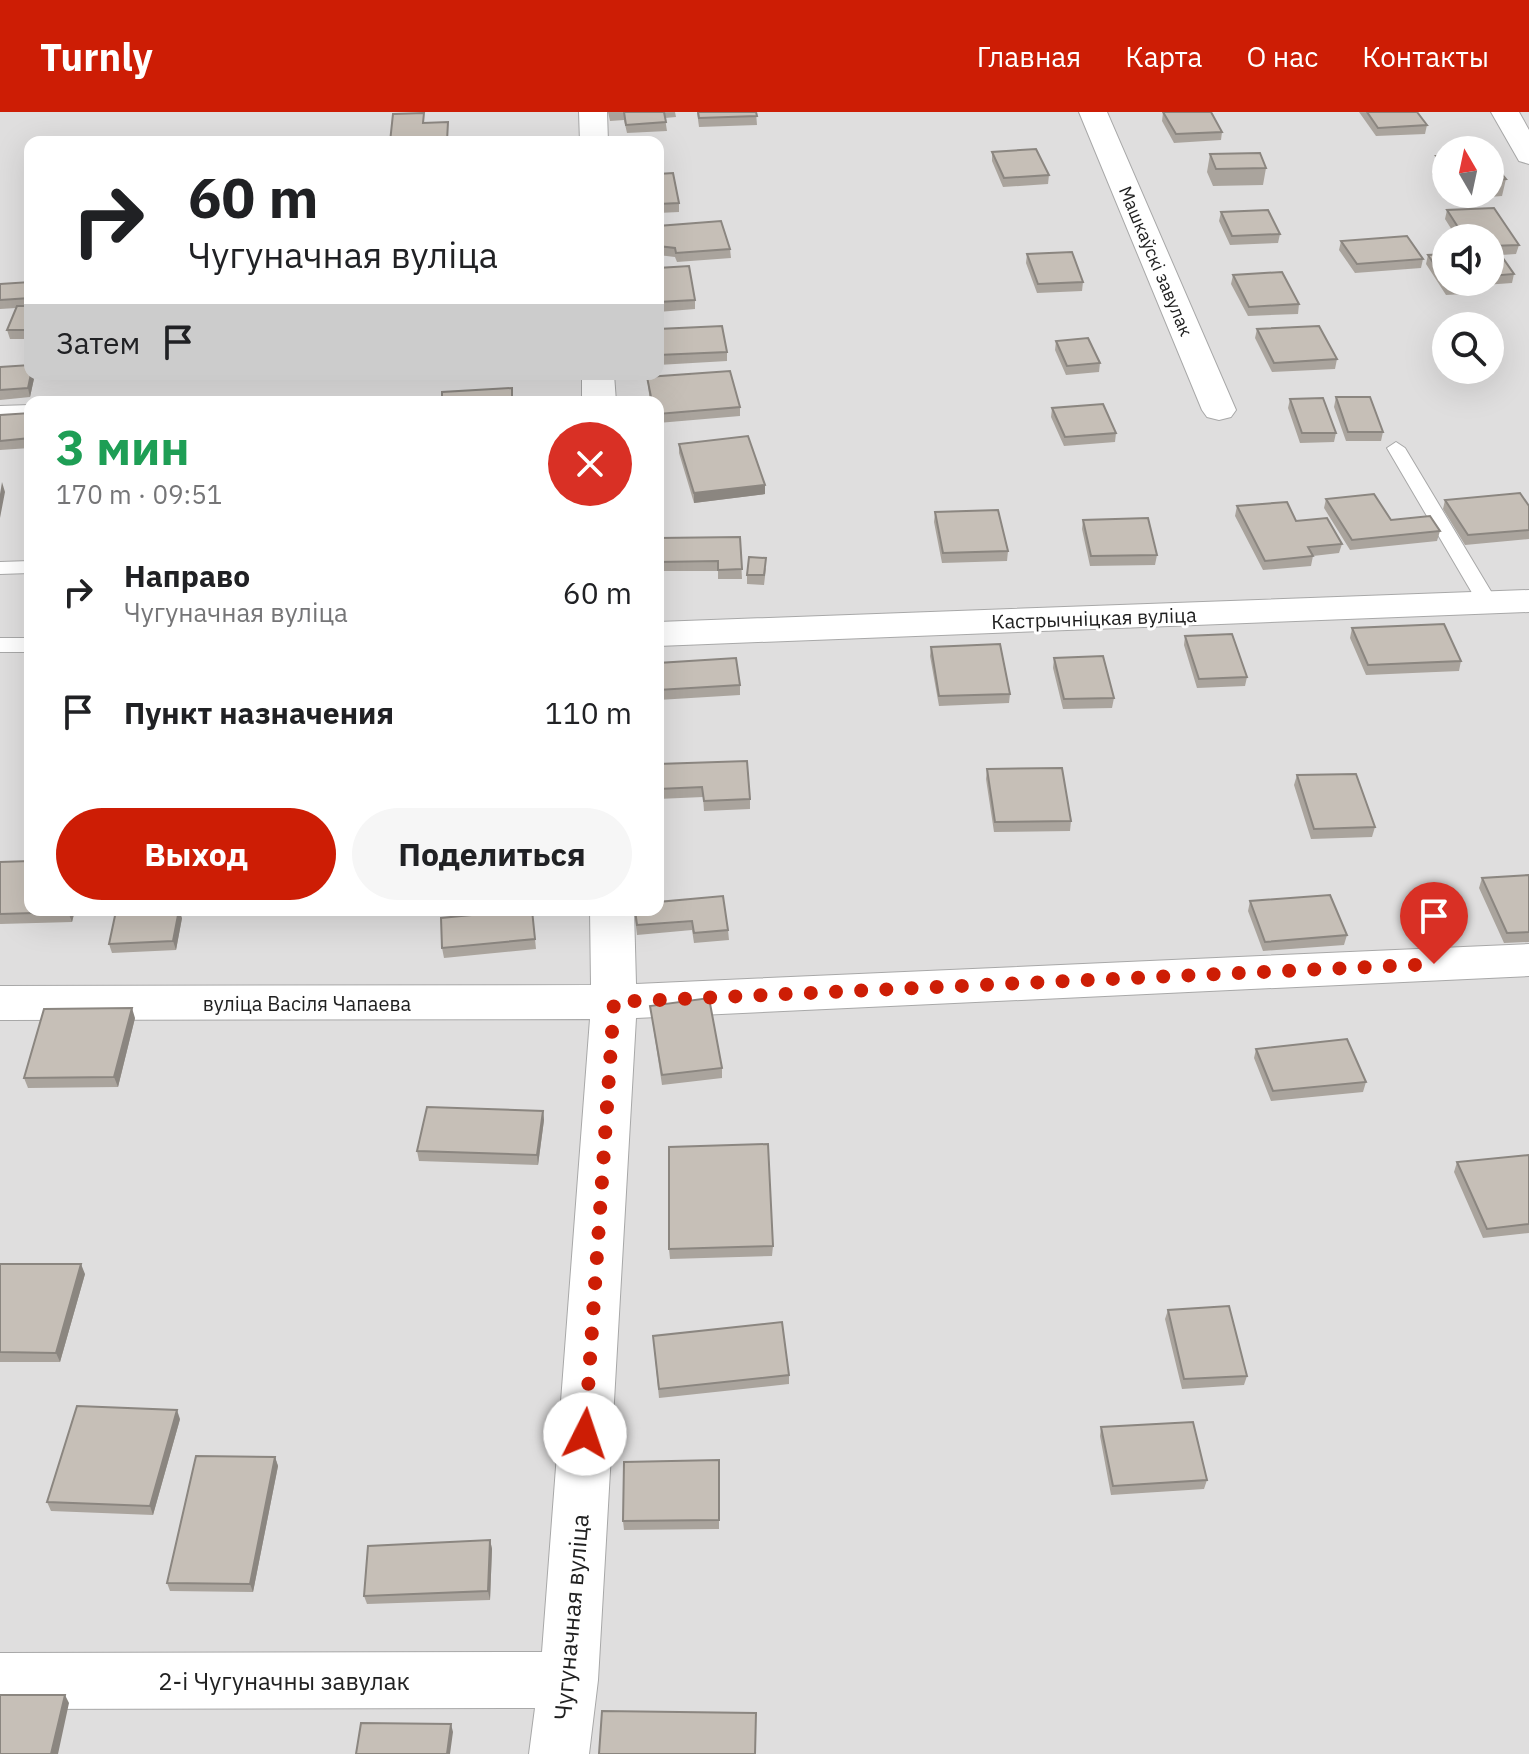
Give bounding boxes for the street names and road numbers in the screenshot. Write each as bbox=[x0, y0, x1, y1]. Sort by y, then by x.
street label: Машкаўскі завулак bbox=[1114, 182, 1198, 340]
street label: Кастрычніцкая вуліца bbox=[991, 601, 1197, 635]
street label: вуліца Васіля Чапаева bbox=[203, 990, 411, 1017]
street label: Чугуначная вуліца bbox=[546, 1512, 596, 1721]
street label: 2-і Чугуначны завулак bbox=[158, 1665, 410, 1697]

